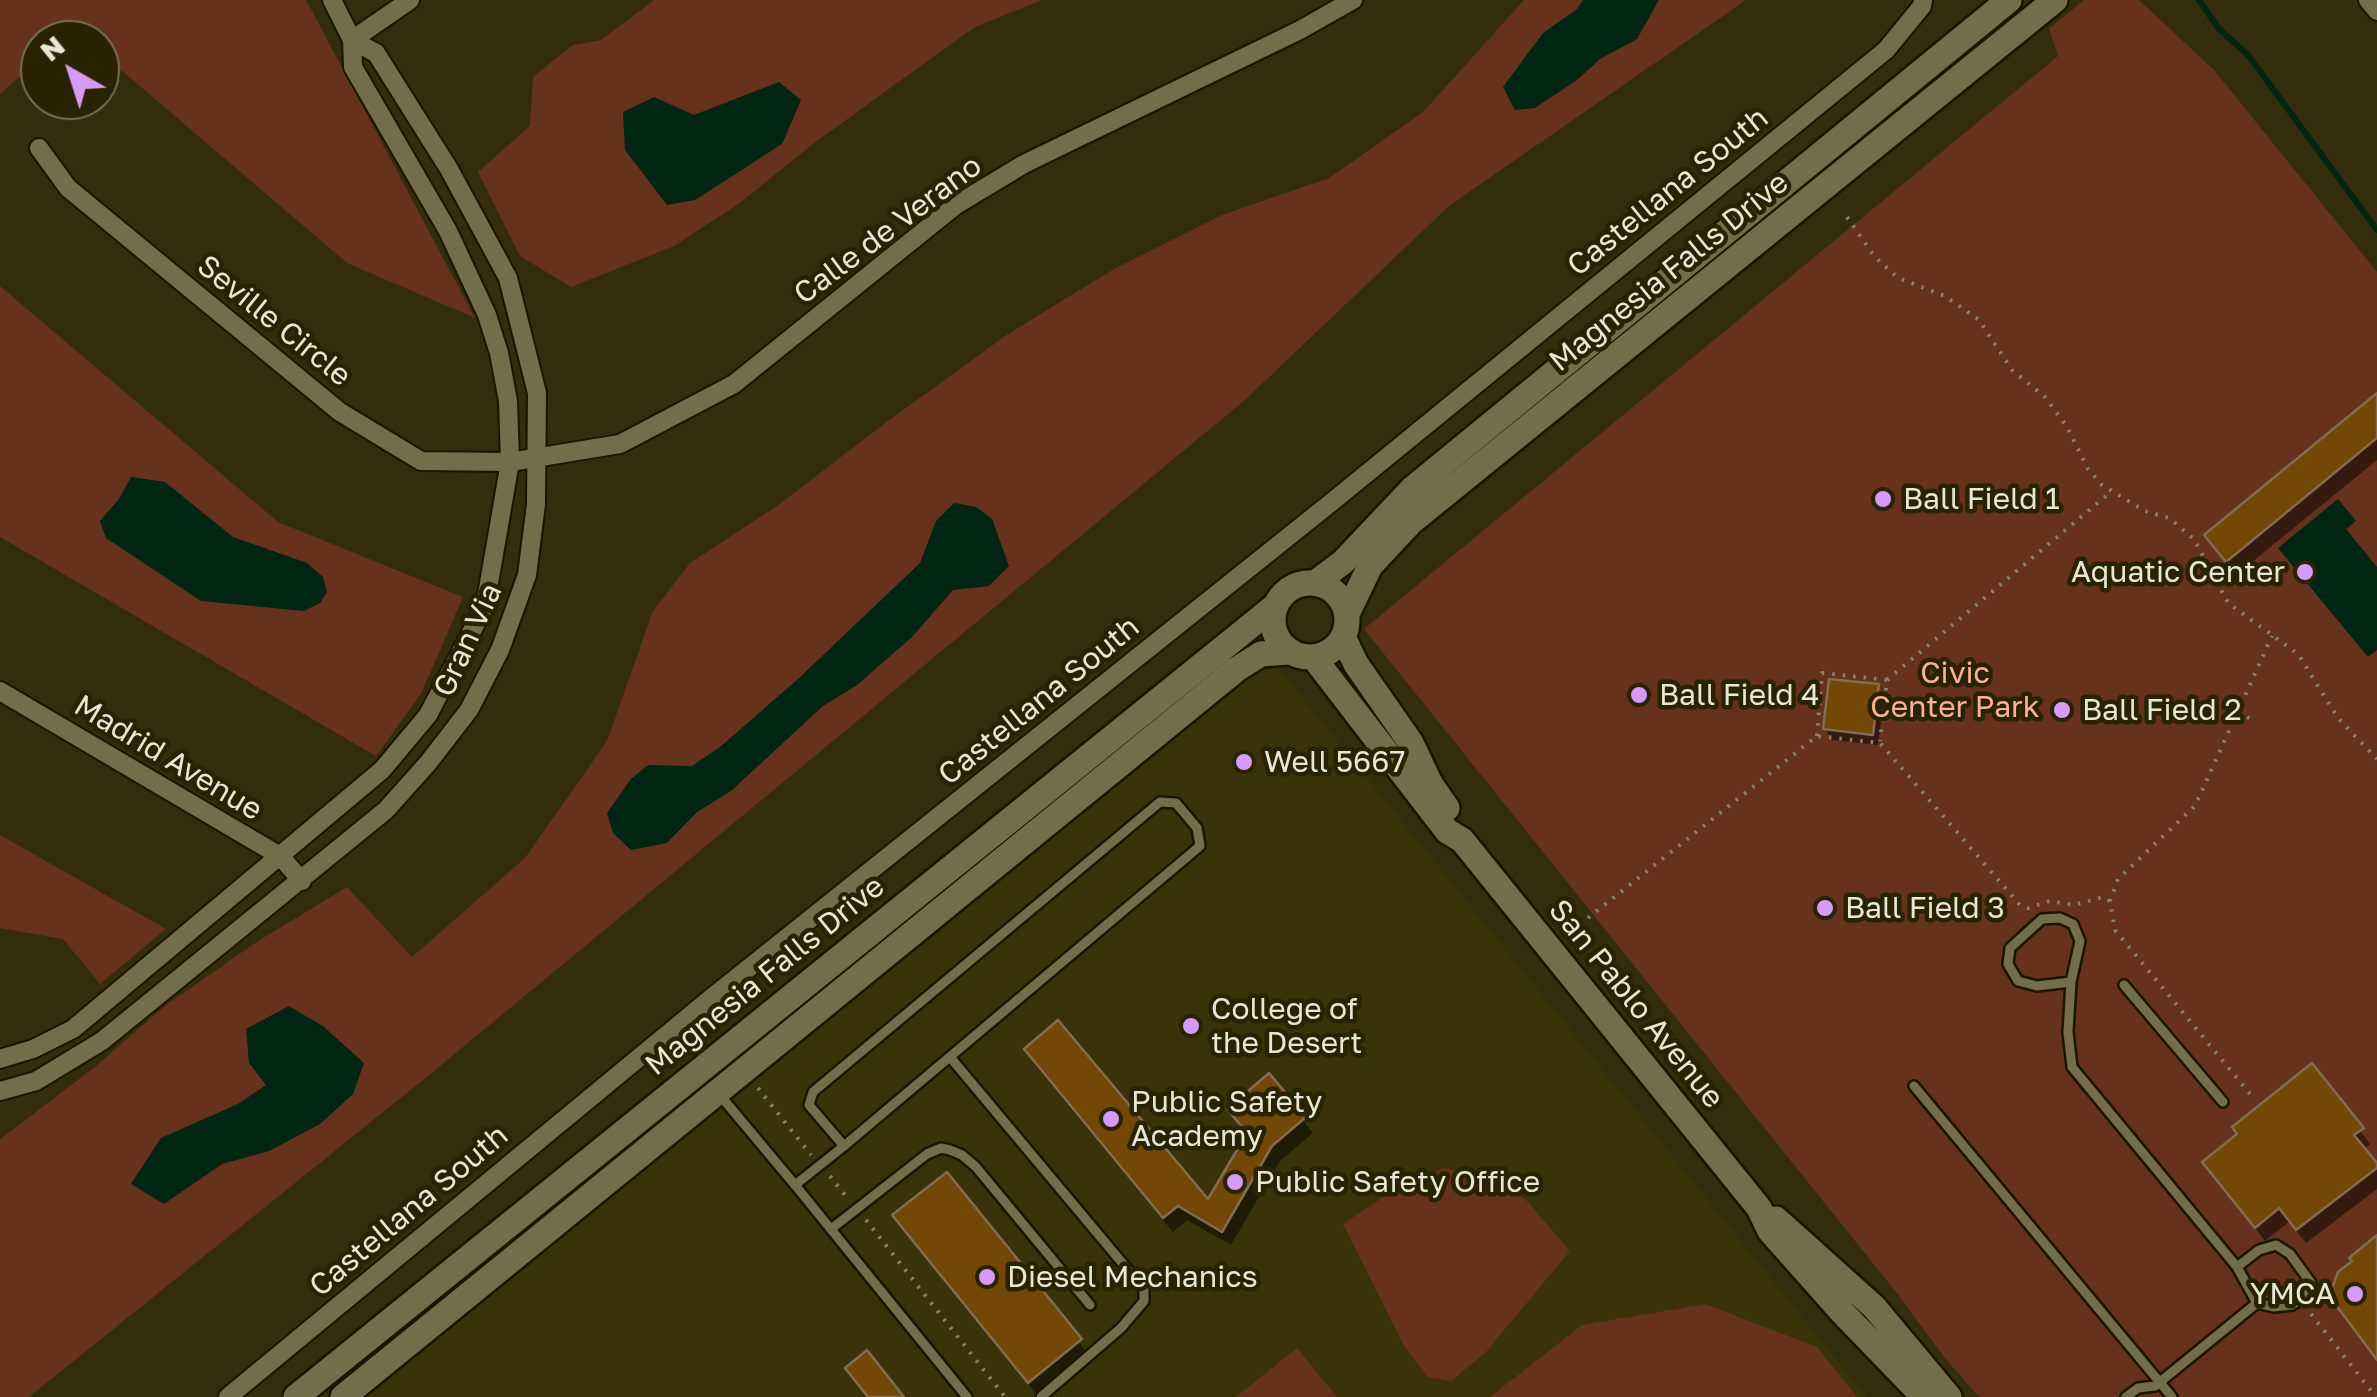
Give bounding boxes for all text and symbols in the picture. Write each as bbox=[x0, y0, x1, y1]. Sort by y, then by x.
north arrow bbox=[20, 20, 120, 120]
text: N bbox=[33, 28, 71, 67]
street label: Castellana South bbox=[1561, 100, 1775, 284]
street label: Calle de Verano bbox=[787, 148, 989, 312]
street label: Magnesia Falls Drive bbox=[1542, 165, 1796, 379]
street label: Seville Circle bbox=[190, 248, 358, 394]
place label: Ball Field 1 bbox=[1903, 481, 2060, 517]
marker: Ball Field 1 bbox=[1872, 488, 1894, 510]
place label: Aquatic Center bbox=[2071, 554, 2285, 590]
marker: Aquatic Center bbox=[2294, 561, 2316, 583]
street label: Gran Via bbox=[426, 578, 510, 702]
street label: Castellana South bbox=[932, 609, 1146, 793]
park label: Civic Center Park bbox=[1870, 655, 2040, 726]
place label: Ball Field 4 bbox=[1659, 677, 1820, 713]
marker: Ball Field 4 bbox=[1628, 684, 1650, 706]
street label: Madrid Avenue bbox=[68, 688, 268, 828]
place label: Ball Field 2 bbox=[2082, 692, 2242, 728]
marker: Ball Field 2 bbox=[2051, 699, 2073, 721]
place label: Well 5667 bbox=[1264, 744, 1405, 780]
marker: Well 5667 bbox=[1233, 751, 1255, 773]
street label: Magnesia Falls Drive bbox=[638, 869, 892, 1083]
place label: Ball Field 3 bbox=[1845, 890, 2005, 926]
street label: San Pablo Avenue bbox=[1541, 893, 1731, 1115]
marker: Ball Field 3 bbox=[1814, 897, 1836, 919]
place label: College of the Desert bbox=[1211, 991, 1362, 1062]
marker: College of the Desert bbox=[1180, 1015, 1202, 1037]
place label: Public Safety Academy bbox=[1131, 1084, 1322, 1154]
marker: Public Safety Academy bbox=[1100, 1108, 1122, 1130]
street label: Castellana South bbox=[303, 1118, 515, 1304]
place label: Public Safety Office bbox=[1255, 1164, 1540, 1200]
marker: Public Safety Office bbox=[1224, 1171, 1246, 1193]
place label: Diesel Mechanics bbox=[1007, 1259, 1258, 1295]
marker: Diesel Mechanics bbox=[976, 1266, 998, 1288]
place label: YMCA bbox=[2250, 1276, 2335, 1312]
marker: YMCA bbox=[2344, 1283, 2366, 1305]

